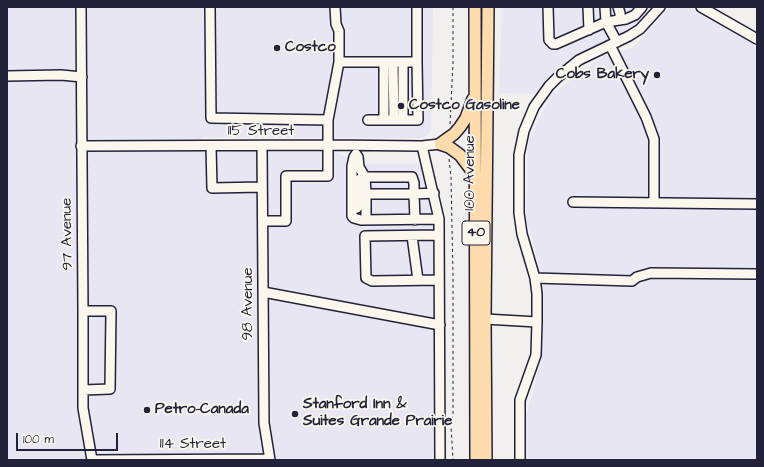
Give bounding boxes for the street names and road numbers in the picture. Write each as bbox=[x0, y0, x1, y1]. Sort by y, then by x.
street label: 115 Street bbox=[228, 123, 294, 141]
street label: 100 Avenue bbox=[462, 135, 480, 211]
street label: 97 Avenue bbox=[58, 198, 78, 270]
road number: 40 bbox=[462, 221, 490, 245]
street label: 98 Avenue bbox=[240, 267, 258, 341]
street label: 114 Street bbox=[160, 436, 226, 454]

